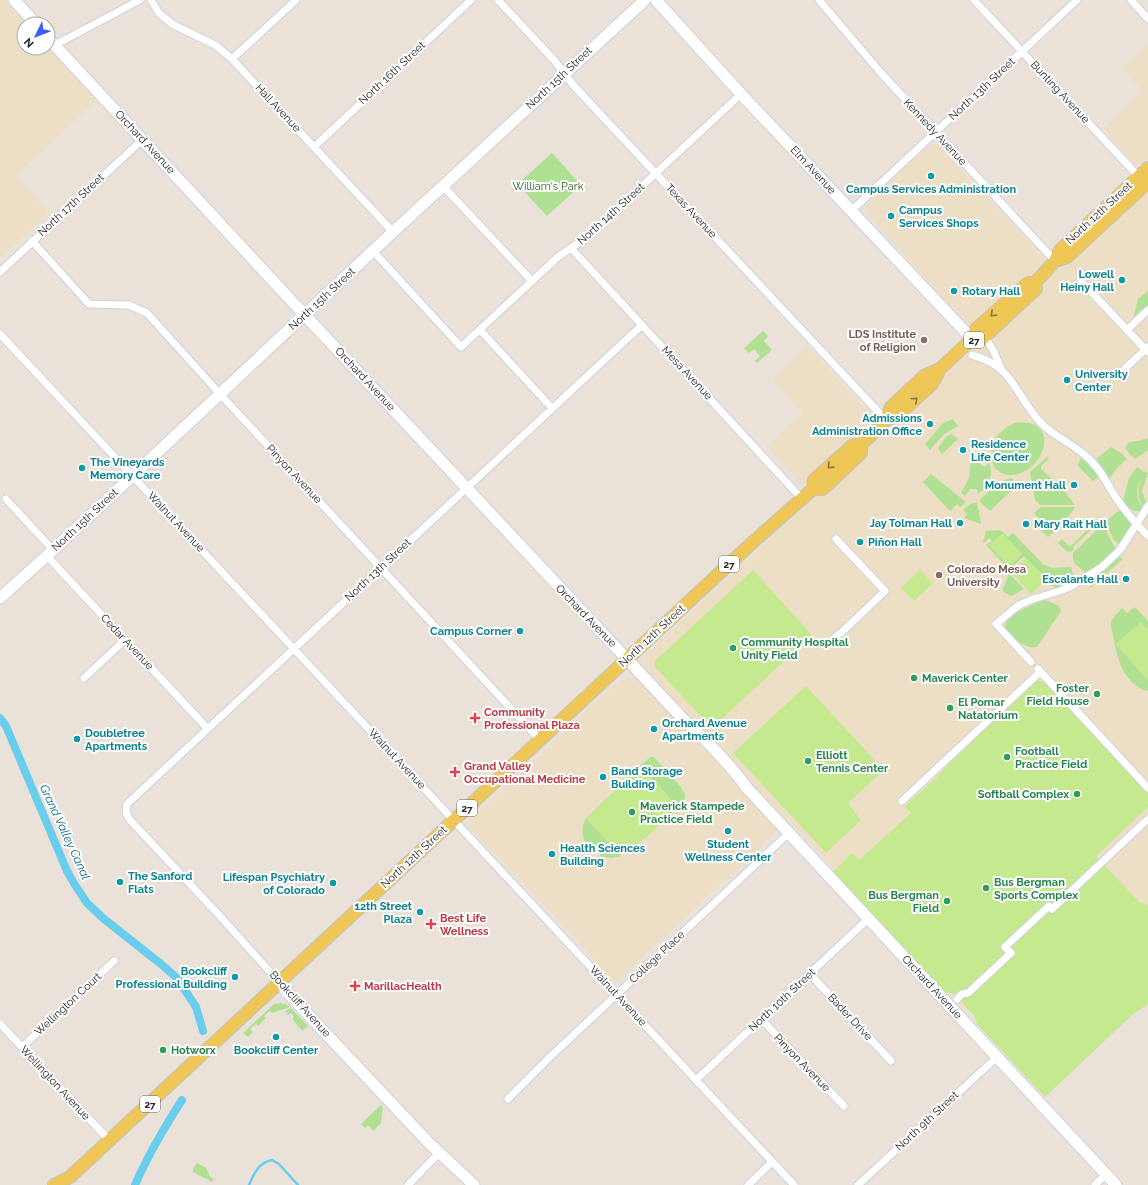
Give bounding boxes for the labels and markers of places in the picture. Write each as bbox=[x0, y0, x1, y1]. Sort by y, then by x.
marker: Campus Services Administration bbox=[926, 171, 936, 181]
place label: Campus Services Administration bbox=[846, 183, 1016, 196]
place label: Campus Services Shops bbox=[899, 204, 979, 230]
marker: Campus Services Shops bbox=[886, 211, 896, 221]
place label: Lowell Heiny Hall bbox=[1060, 268, 1115, 294]
marker: Lowell Heiny Hall bbox=[1117, 275, 1127, 285]
place label: Rotary Hall bbox=[962, 285, 1021, 298]
marker: Rotary Hall bbox=[949, 286, 959, 296]
place label: LDS Institute of Religion bbox=[848, 328, 916, 354]
marker: LDS Institute of Religion bbox=[919, 335, 929, 345]
place label: University Center bbox=[1075, 368, 1128, 394]
marker: University Center bbox=[1062, 375, 1072, 385]
place label: Admissions Administration Office bbox=[812, 412, 923, 438]
marker: Admissions Administration Office bbox=[925, 419, 935, 429]
place label: Residence Life Center bbox=[971, 438, 1030, 464]
marker: Residence Life Center bbox=[958, 445, 968, 455]
place label: The Vineyards Memory Care bbox=[90, 456, 165, 482]
marker: The Vineyards Memory Care bbox=[77, 463, 87, 473]
place label: Monument Hall bbox=[985, 479, 1067, 492]
marker: Monument Hall bbox=[1069, 480, 1079, 490]
place label: Jay Tolman Hall bbox=[869, 517, 953, 530]
marker: Jay Tolman Hall bbox=[955, 518, 965, 528]
place label: Mary Rait Hall bbox=[1034, 518, 1108, 531]
marker: Mary Rait Hall bbox=[1021, 519, 1031, 529]
place label: Piñon Hall bbox=[868, 536, 922, 549]
marker: Piñon Hall bbox=[855, 537, 865, 547]
place label: Colorado Mesa University bbox=[947, 563, 1026, 589]
marker: Colorado Mesa University bbox=[934, 570, 944, 580]
place label: Escalante Hall bbox=[1042, 573, 1119, 586]
marker: Escalante Hall bbox=[1121, 574, 1131, 584]
place label: Campus Corner bbox=[430, 625, 513, 638]
marker: Campus Corner bbox=[515, 626, 525, 636]
place label: Community Hospital Unity Field bbox=[741, 636, 849, 662]
marker: Community Hospital Unity Field bbox=[728, 643, 738, 653]
place label: Maverick Center bbox=[922, 672, 1008, 685]
marker: Maverick Center bbox=[909, 673, 919, 683]
place label: Foster Field House bbox=[1026, 682, 1090, 708]
marker: Foster Field House bbox=[1092, 689, 1102, 699]
place label: El Pomar Natatorium bbox=[958, 696, 1018, 722]
marker: El Pomar Natatorium bbox=[945, 703, 955, 713]
place label: Community Professional Plaza bbox=[484, 706, 580, 732]
marker: Community Professional Plaza bbox=[469, 712, 481, 724]
place label: Orchard Avenue Apartments bbox=[662, 717, 747, 743]
marker: Orchard Avenue Apartments bbox=[649, 724, 659, 734]
place label: Doubletree Apartments bbox=[85, 727, 148, 753]
marker: Doubletree Apartments bbox=[72, 734, 82, 744]
place label: Football Practice Field bbox=[1015, 745, 1087, 771]
place label: Elliott Tennis Center bbox=[816, 749, 889, 775]
marker: Football Practice Field bbox=[1002, 752, 1012, 762]
marker: Elliott Tennis Center bbox=[803, 756, 813, 766]
place label: Grand Valley Occupational Medicine bbox=[464, 760, 586, 786]
place label: Band Storage Building bbox=[611, 765, 683, 791]
marker: Grand Valley Occupational Medicine bbox=[449, 766, 461, 778]
marker: Band Storage Building bbox=[598, 772, 608, 782]
place label: Softball Complex bbox=[978, 788, 1069, 801]
marker: Softball Complex bbox=[1072, 789, 1082, 799]
place label: Maverick Stampede Practice Field bbox=[640, 800, 745, 826]
marker: Maverick Stampede Practice Field bbox=[627, 807, 637, 817]
marker: Student Wellness Center bbox=[723, 826, 733, 836]
place label: Student Wellness Center bbox=[685, 838, 772, 864]
place label: Health Sciences Building bbox=[560, 842, 646, 868]
marker: Health Sciences Building bbox=[547, 849, 557, 859]
place label: The Sanford Flats bbox=[128, 870, 192, 896]
place label: Lifespan Psychiatry of Colorado bbox=[223, 871, 325, 897]
place label: Bus Bergman Sports Complex bbox=[994, 876, 1078, 902]
marker: The Sanford Flats bbox=[115, 877, 125, 887]
marker: Lifespan Psychiatry of Colorado bbox=[328, 878, 338, 888]
marker: Bus Bergman Sports Complex bbox=[981, 883, 991, 893]
place label: Bus Bergman Field bbox=[868, 889, 939, 915]
marker: Bus Bergman Field bbox=[942, 896, 952, 906]
place label: 12th Street Plaza bbox=[354, 900, 413, 926]
marker: 12th Street Plaza bbox=[415, 907, 425, 917]
place label: Best Life Wellness bbox=[440, 912, 489, 938]
marker: Best Life Wellness bbox=[425, 918, 437, 930]
place label: Bookcliff Professional Building bbox=[116, 965, 228, 991]
marker: Bookcliff Professional Building bbox=[230, 972, 240, 982]
marker: MarillacHealth bbox=[349, 980, 361, 992]
place label: MarillacHealth bbox=[364, 980, 442, 993]
marker: Bookcliff Center bbox=[271, 1032, 281, 1042]
place label: Hotworx bbox=[171, 1044, 216, 1057]
place label: Bookcliff Center bbox=[234, 1044, 319, 1057]
marker: Hotworx bbox=[158, 1045, 168, 1055]

